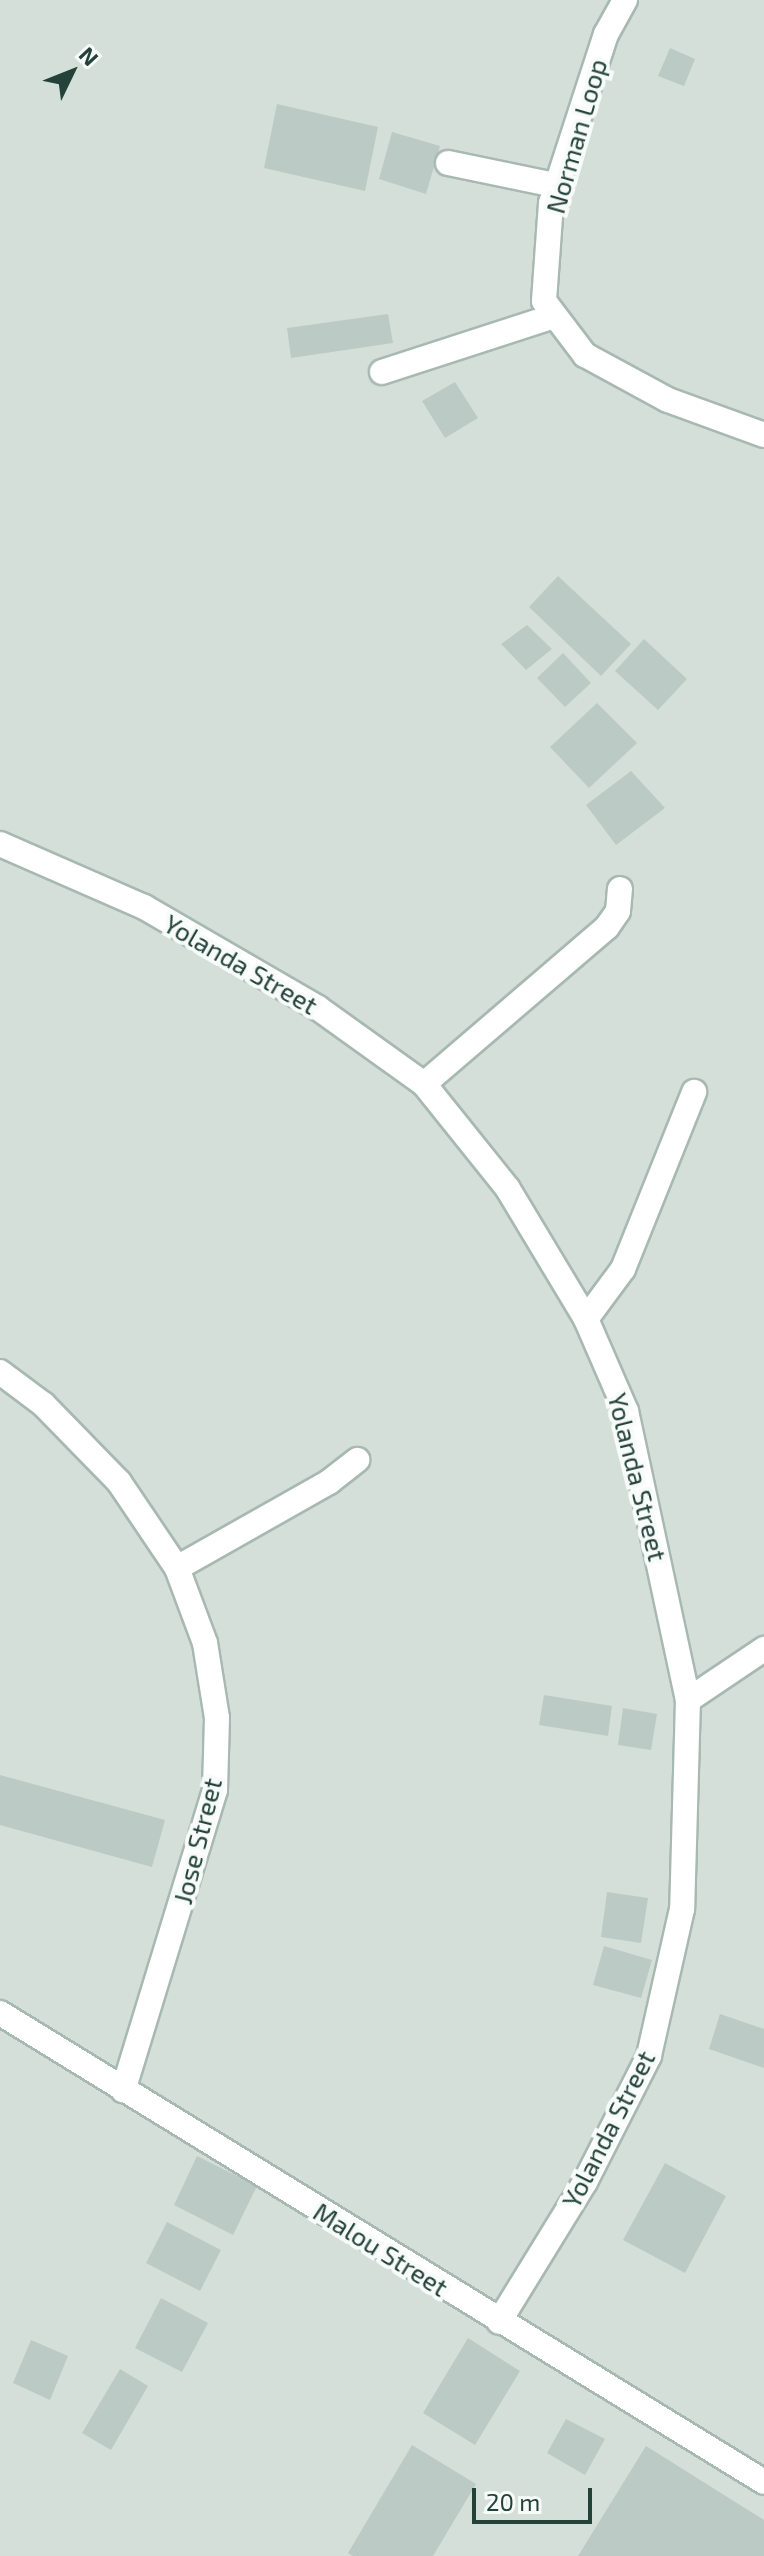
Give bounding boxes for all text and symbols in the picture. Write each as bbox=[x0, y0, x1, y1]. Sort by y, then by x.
north arrow bbox=[32, 32, 112, 112]
text: N bbox=[75, 41, 104, 70]
street label: Norman Loop bbox=[539, 55, 613, 217]
street label: Yolanda Street bbox=[159, 907, 323, 1021]
street label: Yolanda Street bbox=[602, 1390, 674, 1564]
street label: Jose Street bbox=[166, 1775, 228, 1907]
street label: Yolanda Street bbox=[555, 2045, 661, 2213]
street label: Malou Street bbox=[308, 2195, 454, 2303]
scale bar bbox=[476, 2472, 596, 2522]
text: 20 m bbox=[486, 2487, 540, 2516]

